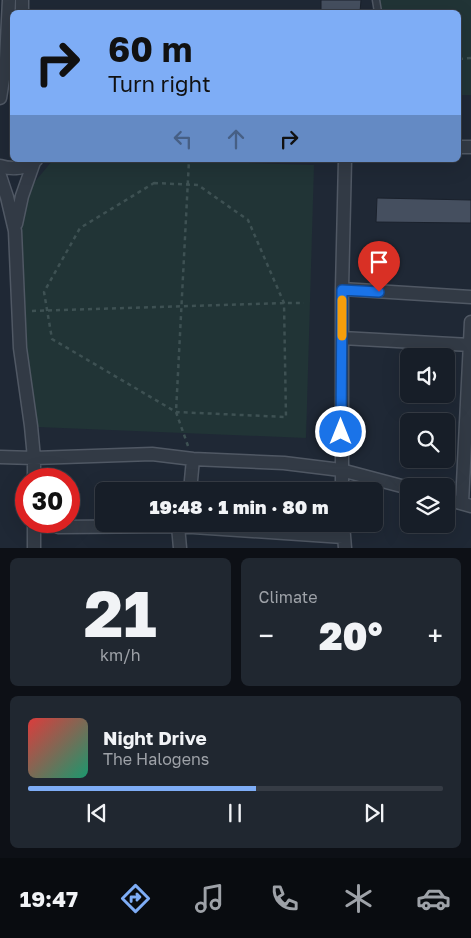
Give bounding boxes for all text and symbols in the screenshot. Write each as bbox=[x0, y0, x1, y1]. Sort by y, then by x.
text: 60 m bbox=[108, 28, 192, 70]
icon: right bbox=[25, 30, 90, 95]
text: Turn right bbox=[108, 70, 211, 97]
icon: left bbox=[169, 125, 197, 153]
icon: ahead bbox=[222, 125, 250, 153]
icon: right bbox=[275, 125, 303, 153]
pin bbox=[358, 241, 400, 292]
icon: arrive bbox=[365, 248, 393, 276]
map controls bbox=[400, 348, 455, 533]
button: sound bbox=[400, 348, 455, 403]
position arrow bbox=[314, 405, 366, 457]
button: search bbox=[400, 413, 455, 468]
speed limit sign: 30 bbox=[15, 468, 80, 533]
button: layers bbox=[400, 478, 455, 533]
text: 19:48 · 1 min · 80 m bbox=[149, 495, 329, 518]
text: 21 bbox=[84, 573, 157, 651]
text: Climate bbox=[259, 587, 318, 607]
text: 20° bbox=[319, 613, 382, 658]
text: − bbox=[259, 619, 274, 652]
text: + bbox=[428, 619, 443, 652]
text: km/h bbox=[100, 645, 141, 665]
text: Night Drive bbox=[103, 726, 207, 749]
text: The Halogens bbox=[103, 749, 209, 769]
icon: previous bbox=[83, 799, 111, 827]
icon: pause bbox=[221, 799, 249, 827]
icon: next bbox=[360, 799, 388, 827]
icon: directions bbox=[118, 881, 153, 916]
icon: music bbox=[192, 881, 227, 916]
icon: phone bbox=[267, 881, 302, 916]
icon: climate bbox=[341, 881, 376, 916]
icon: car bbox=[416, 881, 451, 916]
text: 19:47 bbox=[20, 885, 78, 912]

